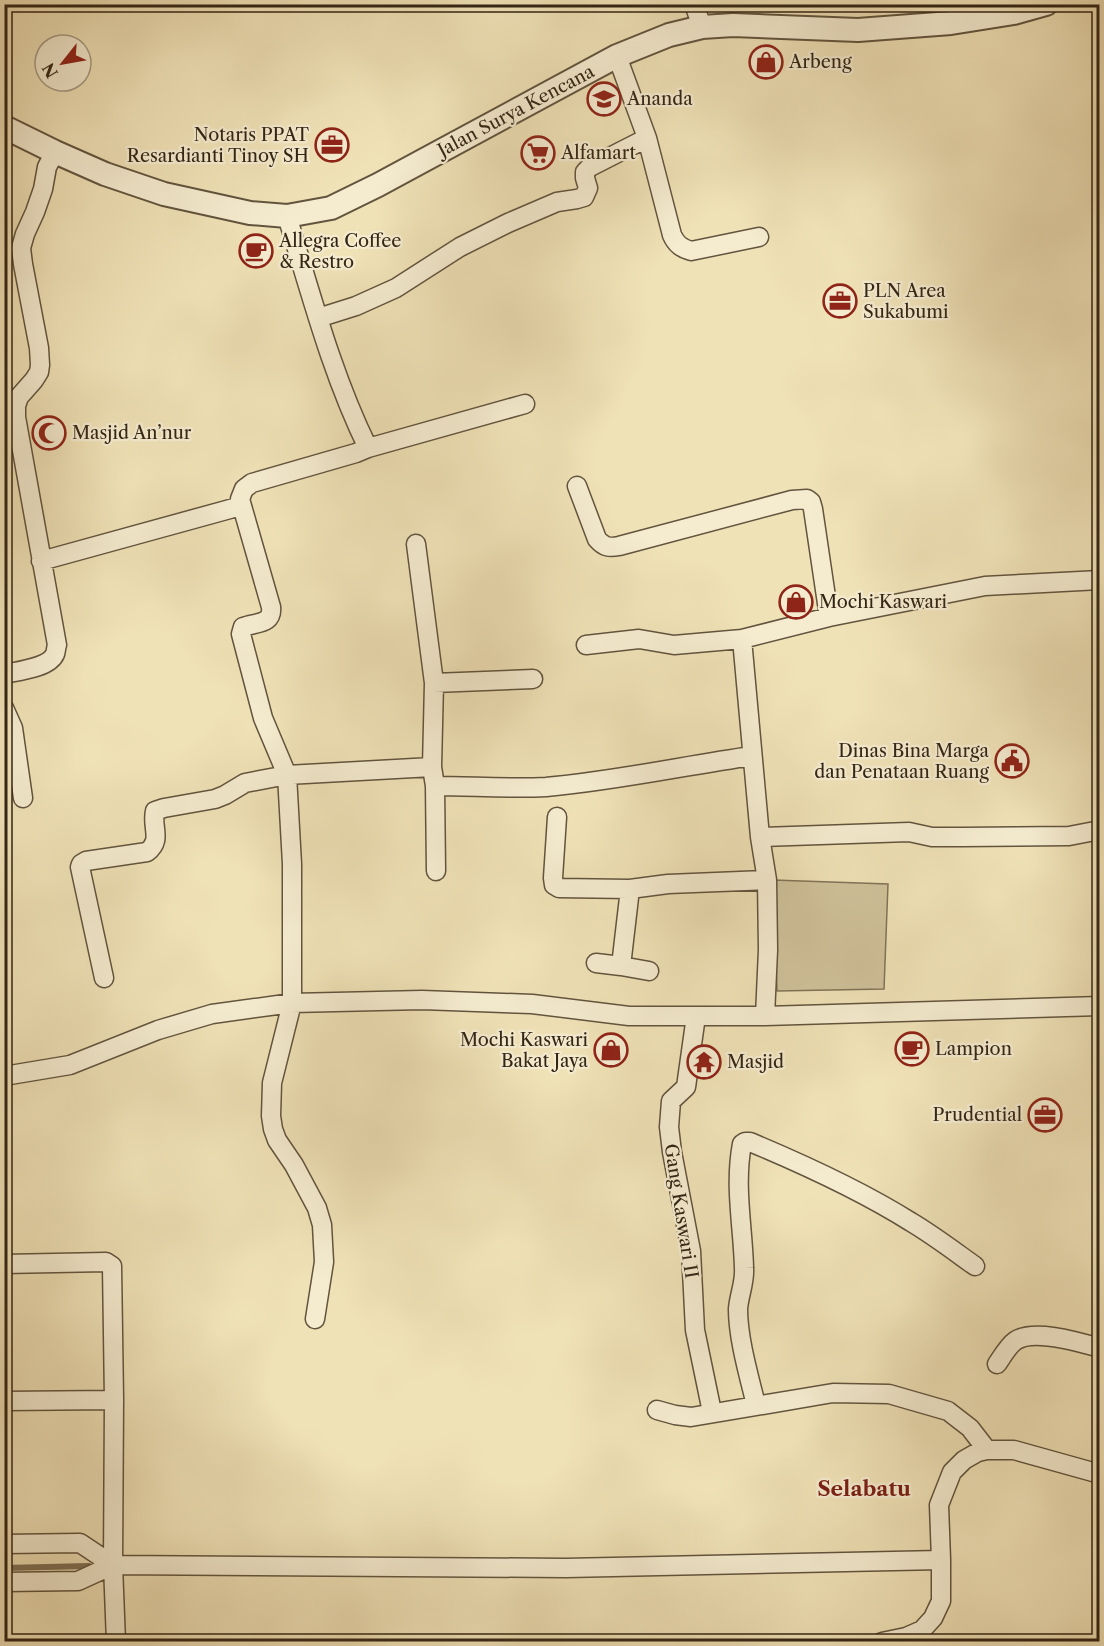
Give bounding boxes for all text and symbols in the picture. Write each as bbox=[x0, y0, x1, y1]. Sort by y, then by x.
north arrow bbox=[33, 33, 93, 93]
shop icon: Arbeng bbox=[748, 44, 784, 80]
place label: Arbeng bbox=[788, 51, 852, 73]
text: N bbox=[38, 60, 62, 82]
street label: Jalan Surya Kencana bbox=[431, 60, 599, 163]
school or university icon: Ananda bbox=[586, 81, 622, 117]
place label: Ananda bbox=[626, 88, 693, 110]
place label: Notaris PPAT Resardianti Tinoy SH bbox=[127, 124, 310, 167]
office icon: Notaris PPAT Resardianti Tinoy SH bbox=[314, 127, 350, 163]
supermarket icon: Alfamart bbox=[520, 135, 556, 171]
place label: Alfamart bbox=[560, 142, 636, 164]
place label: Allegra Coffee & Restro bbox=[278, 230, 401, 273]
cafe icon: Allegra Coffee & Restro bbox=[238, 233, 274, 269]
place label: PLN Area Sukabumi bbox=[863, 280, 949, 323]
office icon: PLN Area Sukabumi bbox=[822, 283, 858, 319]
mosque icon: Masjid An’nur bbox=[31, 415, 67, 451]
place label: Masjid An’nur bbox=[72, 422, 192, 444]
shop icon: Mochi Kaswari bbox=[778, 584, 814, 620]
place label: Mochi Kaswari bbox=[819, 591, 947, 613]
place label: Dinas Bina Marga dan Penataan Ruang bbox=[814, 740, 989, 783]
public building icon: Dinas Bina Marga dan Penataan Ruang bbox=[994, 743, 1030, 779]
place label: Mochi Kaswari Bakat Jaya bbox=[460, 1029, 589, 1072]
cafe icon: Lampion bbox=[894, 1031, 930, 1067]
shop icon: Mochi Kaswari Bakat Jaya bbox=[593, 1032, 629, 1068]
place label: Lampion bbox=[935, 1038, 1012, 1060]
temple icon: Masjid bbox=[686, 1044, 722, 1080]
place label: Masjid bbox=[727, 1051, 784, 1073]
office icon: Prudential bbox=[1027, 1097, 1063, 1133]
place label: Prudential bbox=[932, 1104, 1022, 1126]
street label: Gang Kaswari II bbox=[659, 1142, 703, 1280]
district label: Selabatu bbox=[817, 1476, 911, 1501]

